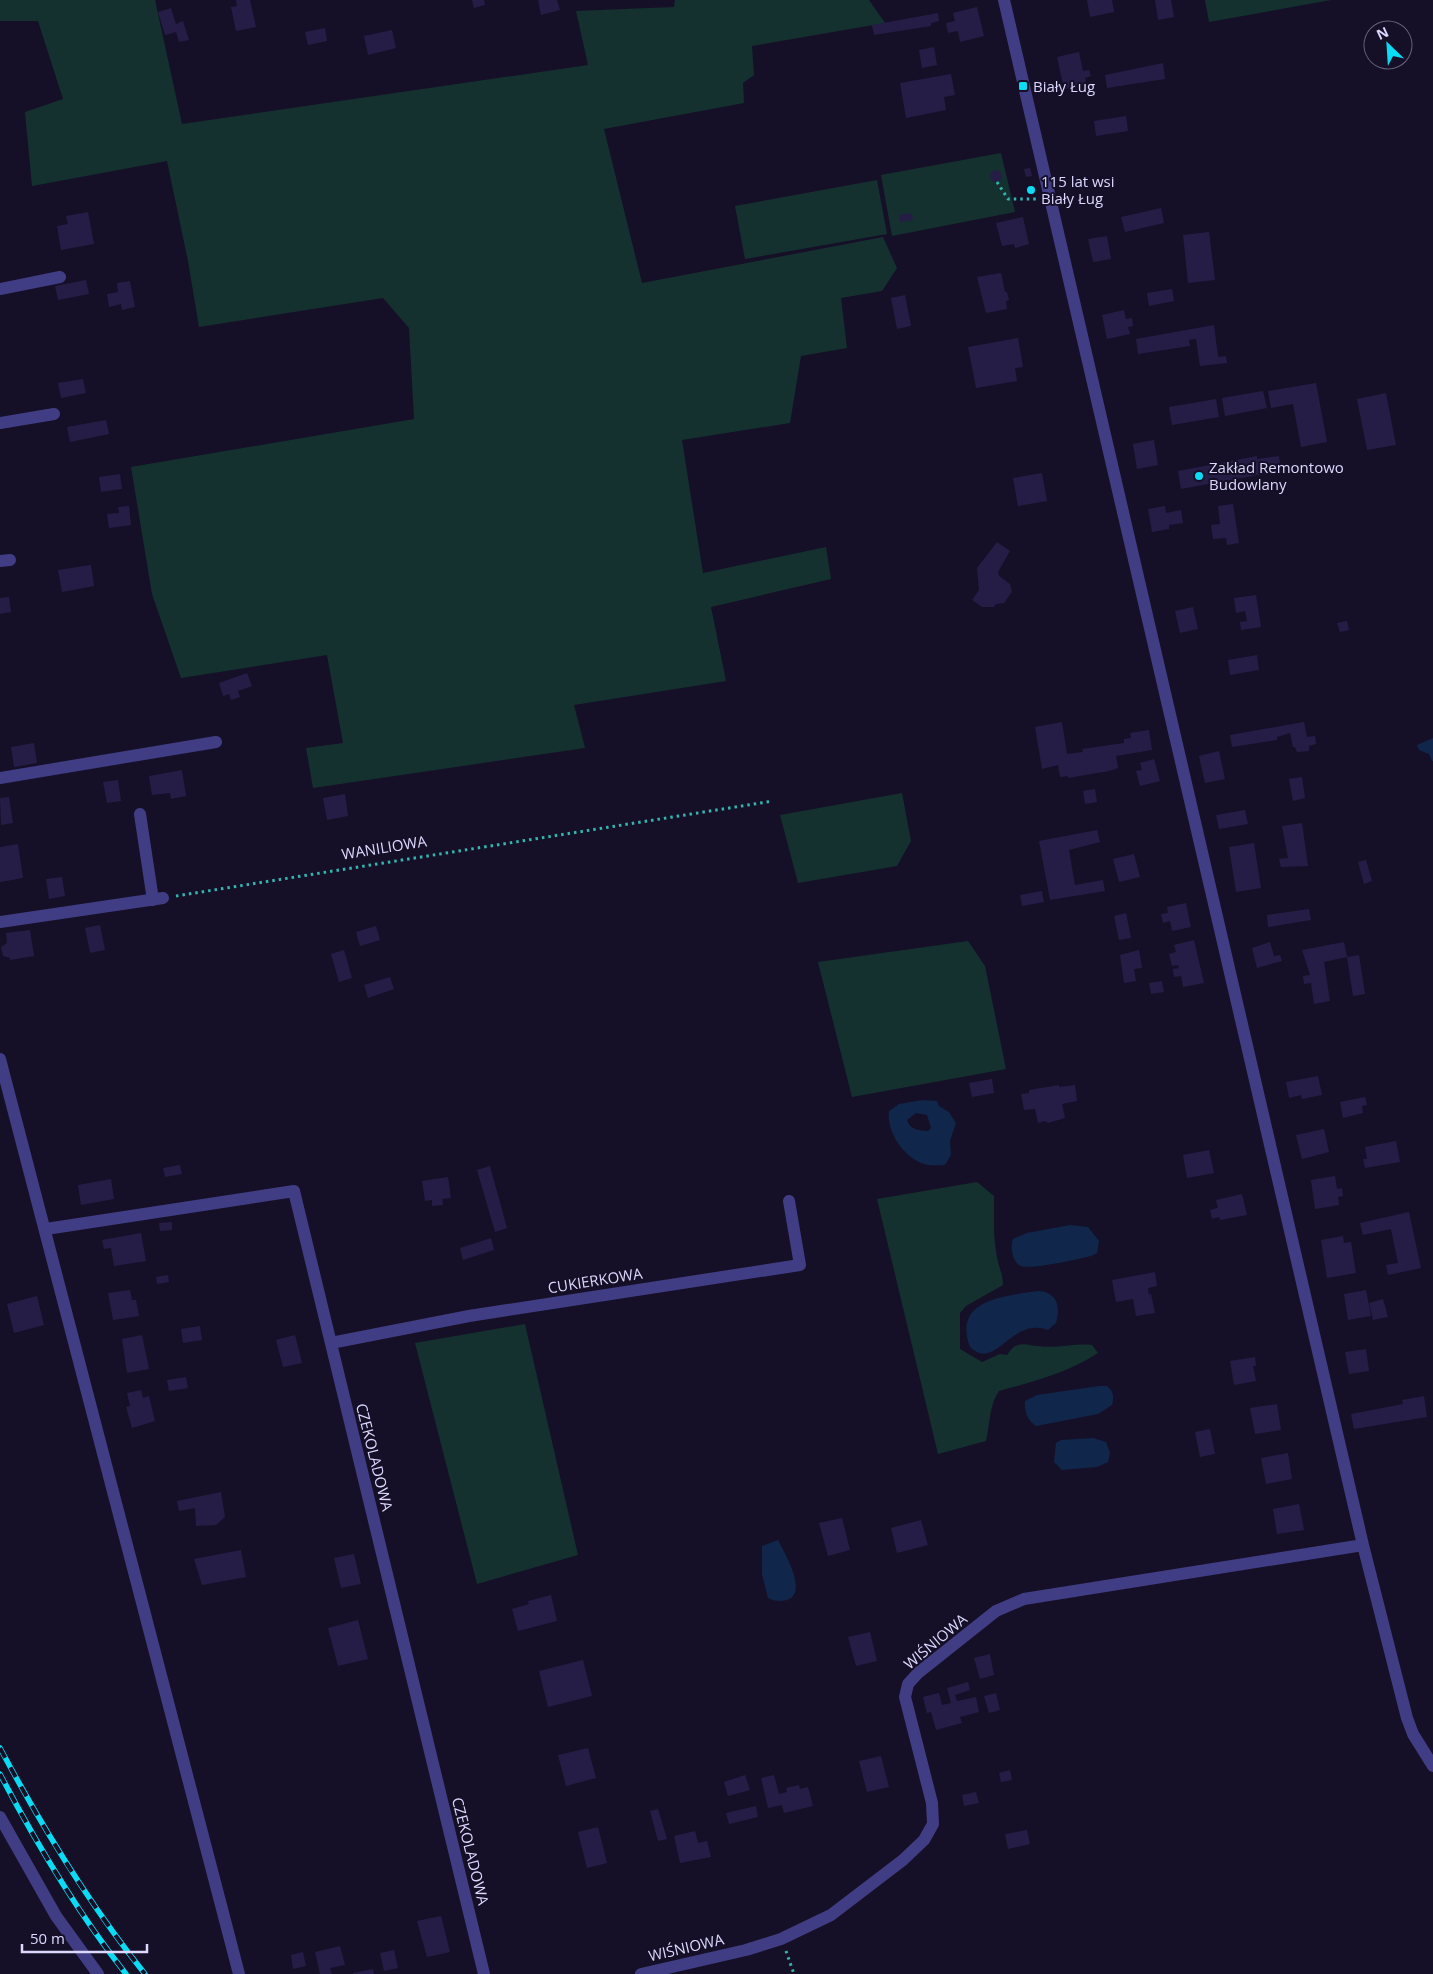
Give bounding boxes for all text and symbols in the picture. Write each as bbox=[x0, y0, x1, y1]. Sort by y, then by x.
north arrow bbox=[1363, 20, 1413, 70]
text: N bbox=[1373, 22, 1391, 44]
place label: Biały Ług bbox=[1033, 76, 1095, 96]
marker: Biały Ług bbox=[1017, 80, 1029, 92]
place label: 115 lat wsi Biały Ług bbox=[1041, 171, 1115, 208]
marker: 115 lat wsi Biały Ług bbox=[1025, 184, 1037, 196]
place label: Zakład Remontowo Budowlany bbox=[1209, 457, 1344, 494]
marker: Zakład Remontowo Budowlany bbox=[1193, 470, 1205, 482]
street label: WANILIOWA bbox=[340, 830, 428, 864]
street label: CUKIERKOWA bbox=[546, 1263, 644, 1297]
street label: CZEKOLADOWA bbox=[352, 1401, 398, 1513]
street label: WIŚNIOWA bbox=[899, 1608, 971, 1673]
street label: CZEKOLADOWA bbox=[448, 1795, 494, 1907]
scale bar bbox=[22, 1922, 148, 1954]
text: 50 m bbox=[30, 1928, 65, 1948]
street label: WIŚNIOWA bbox=[646, 1929, 726, 1965]

